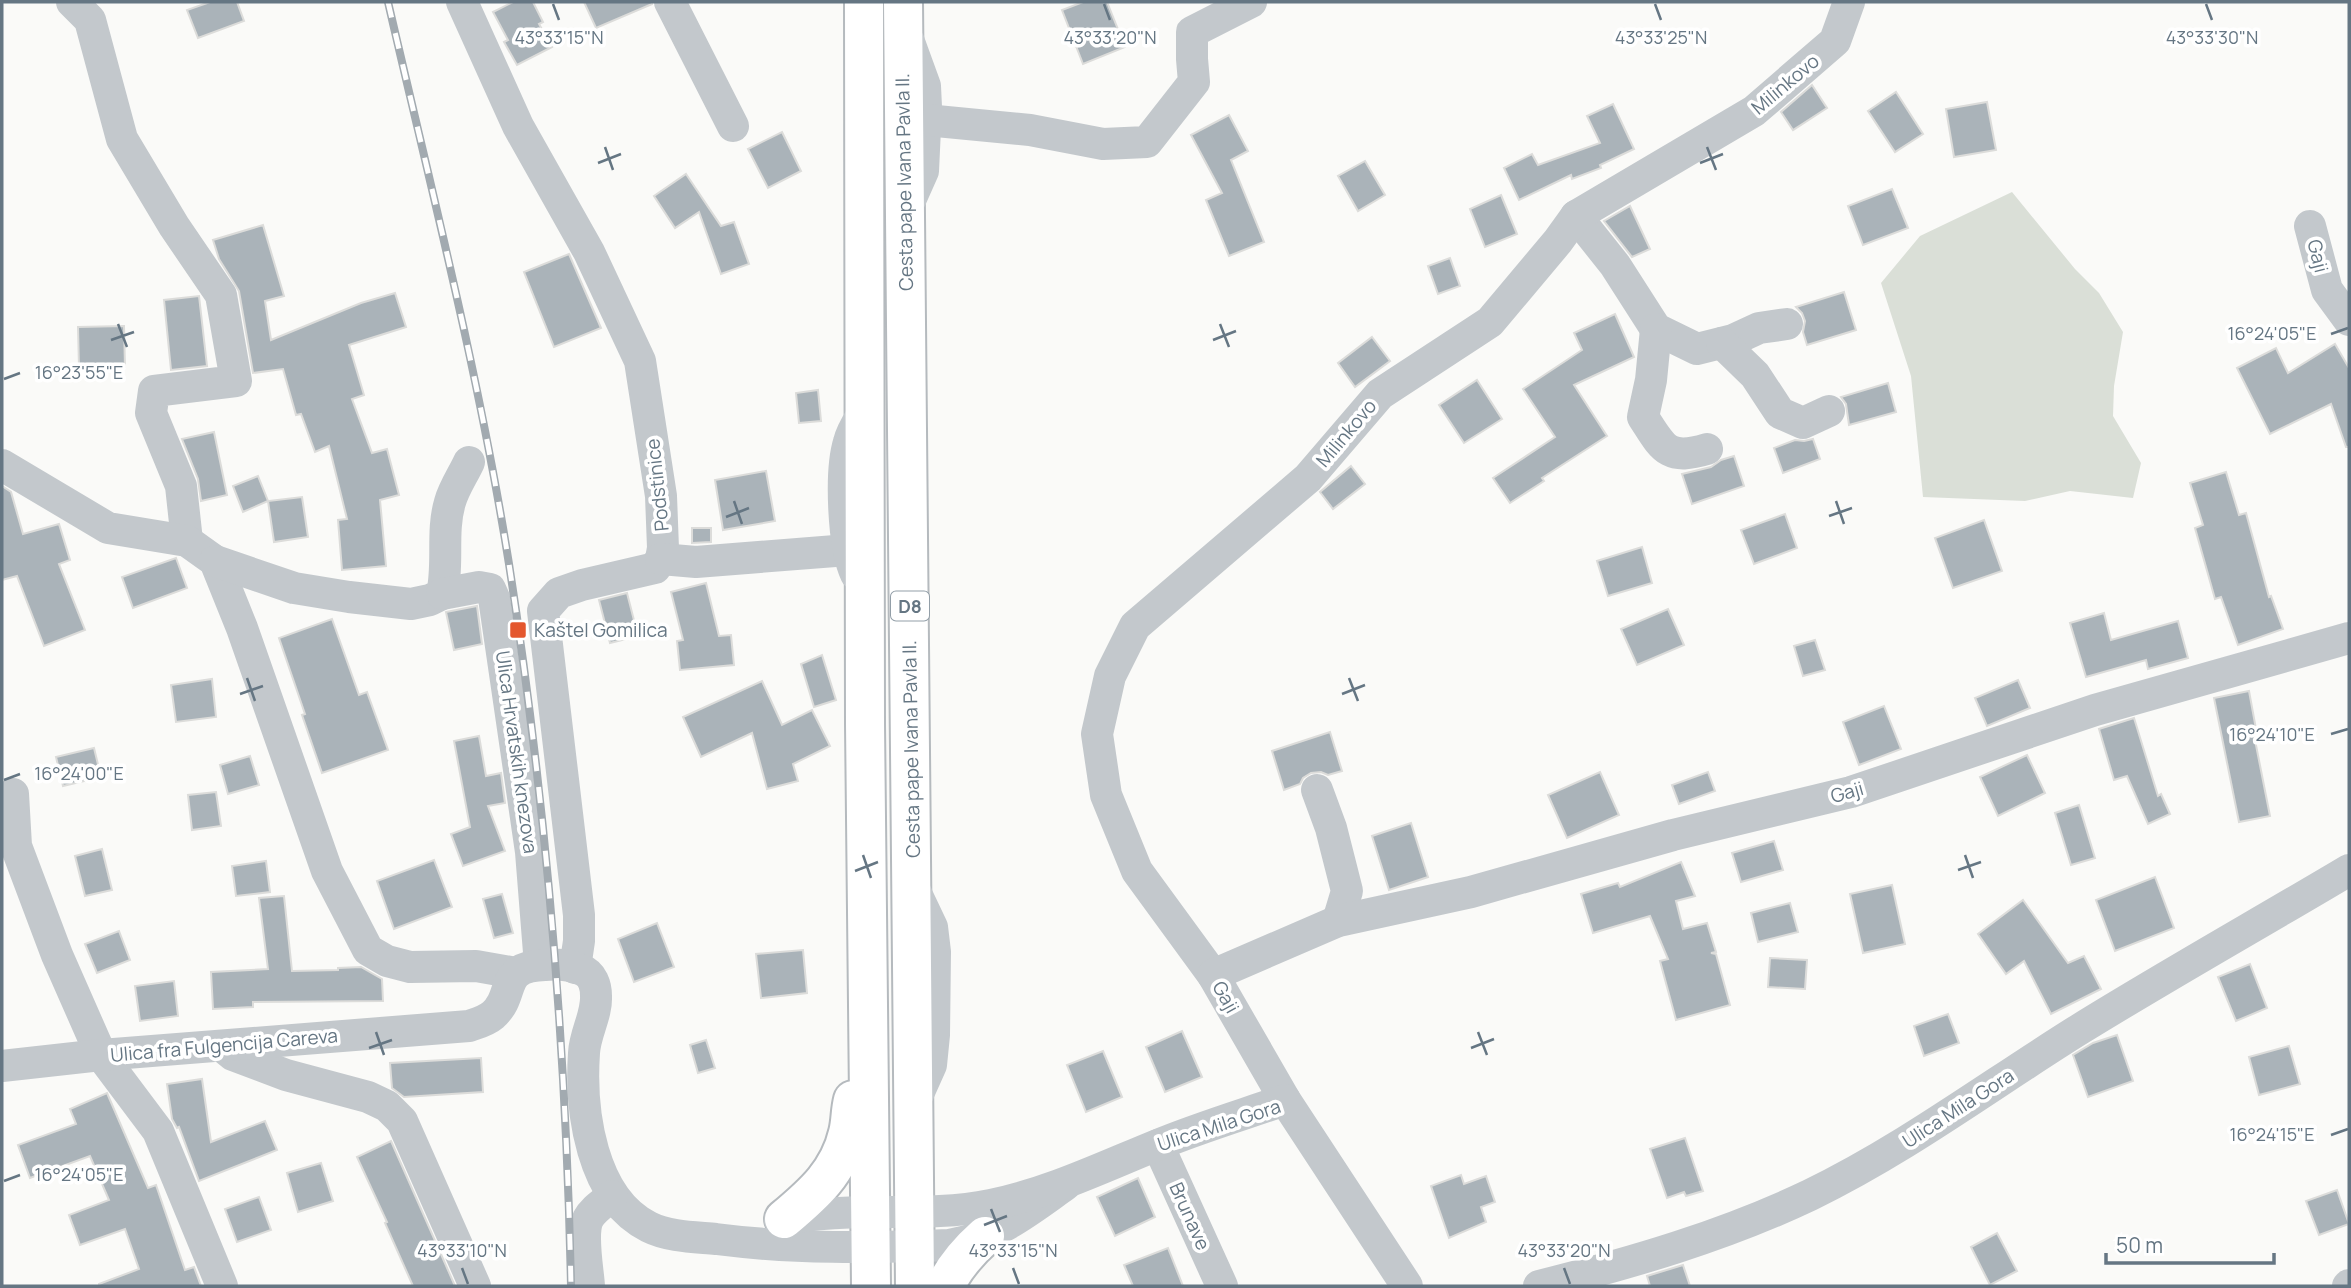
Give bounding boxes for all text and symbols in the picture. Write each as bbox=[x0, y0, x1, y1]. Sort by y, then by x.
text: 43°33'15"N bbox=[514, 25, 604, 49]
text: 43°33'20"N bbox=[1063, 25, 1157, 49]
text: 43°33'25"N bbox=[1615, 25, 1707, 49]
text: 43°33'30"N bbox=[2166, 25, 2258, 49]
street label: Milinkovo bbox=[1746, 48, 1824, 120]
street label: Cesta pape Ivana Pavla II. bbox=[889, 73, 919, 291]
street label: Gaji bbox=[2301, 237, 2335, 275]
text: 16°24'05"E bbox=[2228, 321, 2316, 345]
text: 16°23'55"E bbox=[35, 360, 123, 384]
street label: Milinkovo bbox=[1310, 394, 1382, 472]
street label: Podstinice bbox=[639, 437, 675, 533]
road number: D8 bbox=[891, 592, 929, 620]
place label: Kaštel Gomilica bbox=[534, 617, 667, 643]
marker: Kaštel Gomilica bbox=[508, 620, 528, 640]
street label: Cesta pape Ivana Pavla II. bbox=[896, 640, 926, 858]
street label: Ulica Hrvatskih knezova bbox=[490, 649, 544, 855]
text: 16°24'10"E bbox=[2229, 722, 2315, 746]
text: 16°24'00"E bbox=[34, 761, 124, 785]
street label: Gaji bbox=[1827, 775, 1867, 809]
street label: Gaji bbox=[1207, 976, 1245, 1018]
street label: Ulica fra Fulgencija Careva bbox=[109, 1022, 339, 1068]
street label: Ulica Mila Gora bbox=[1897, 1062, 2019, 1154]
street label: Ulica Mila Gora bbox=[1154, 1093, 1284, 1157]
text: 16°24'15"E bbox=[2230, 1122, 2314, 1146]
text: 16°24'05"E bbox=[35, 1162, 123, 1186]
street label: Brunave bbox=[1164, 1178, 1216, 1254]
scale bar bbox=[2106, 1222, 2274, 1266]
text: 50 m bbox=[2116, 1231, 2163, 1259]
text: 43°33'10"N bbox=[417, 1238, 507, 1262]
text: 43°33'15"N bbox=[968, 1238, 1058, 1262]
text: 43°33'20"N bbox=[1517, 1238, 1611, 1262]

